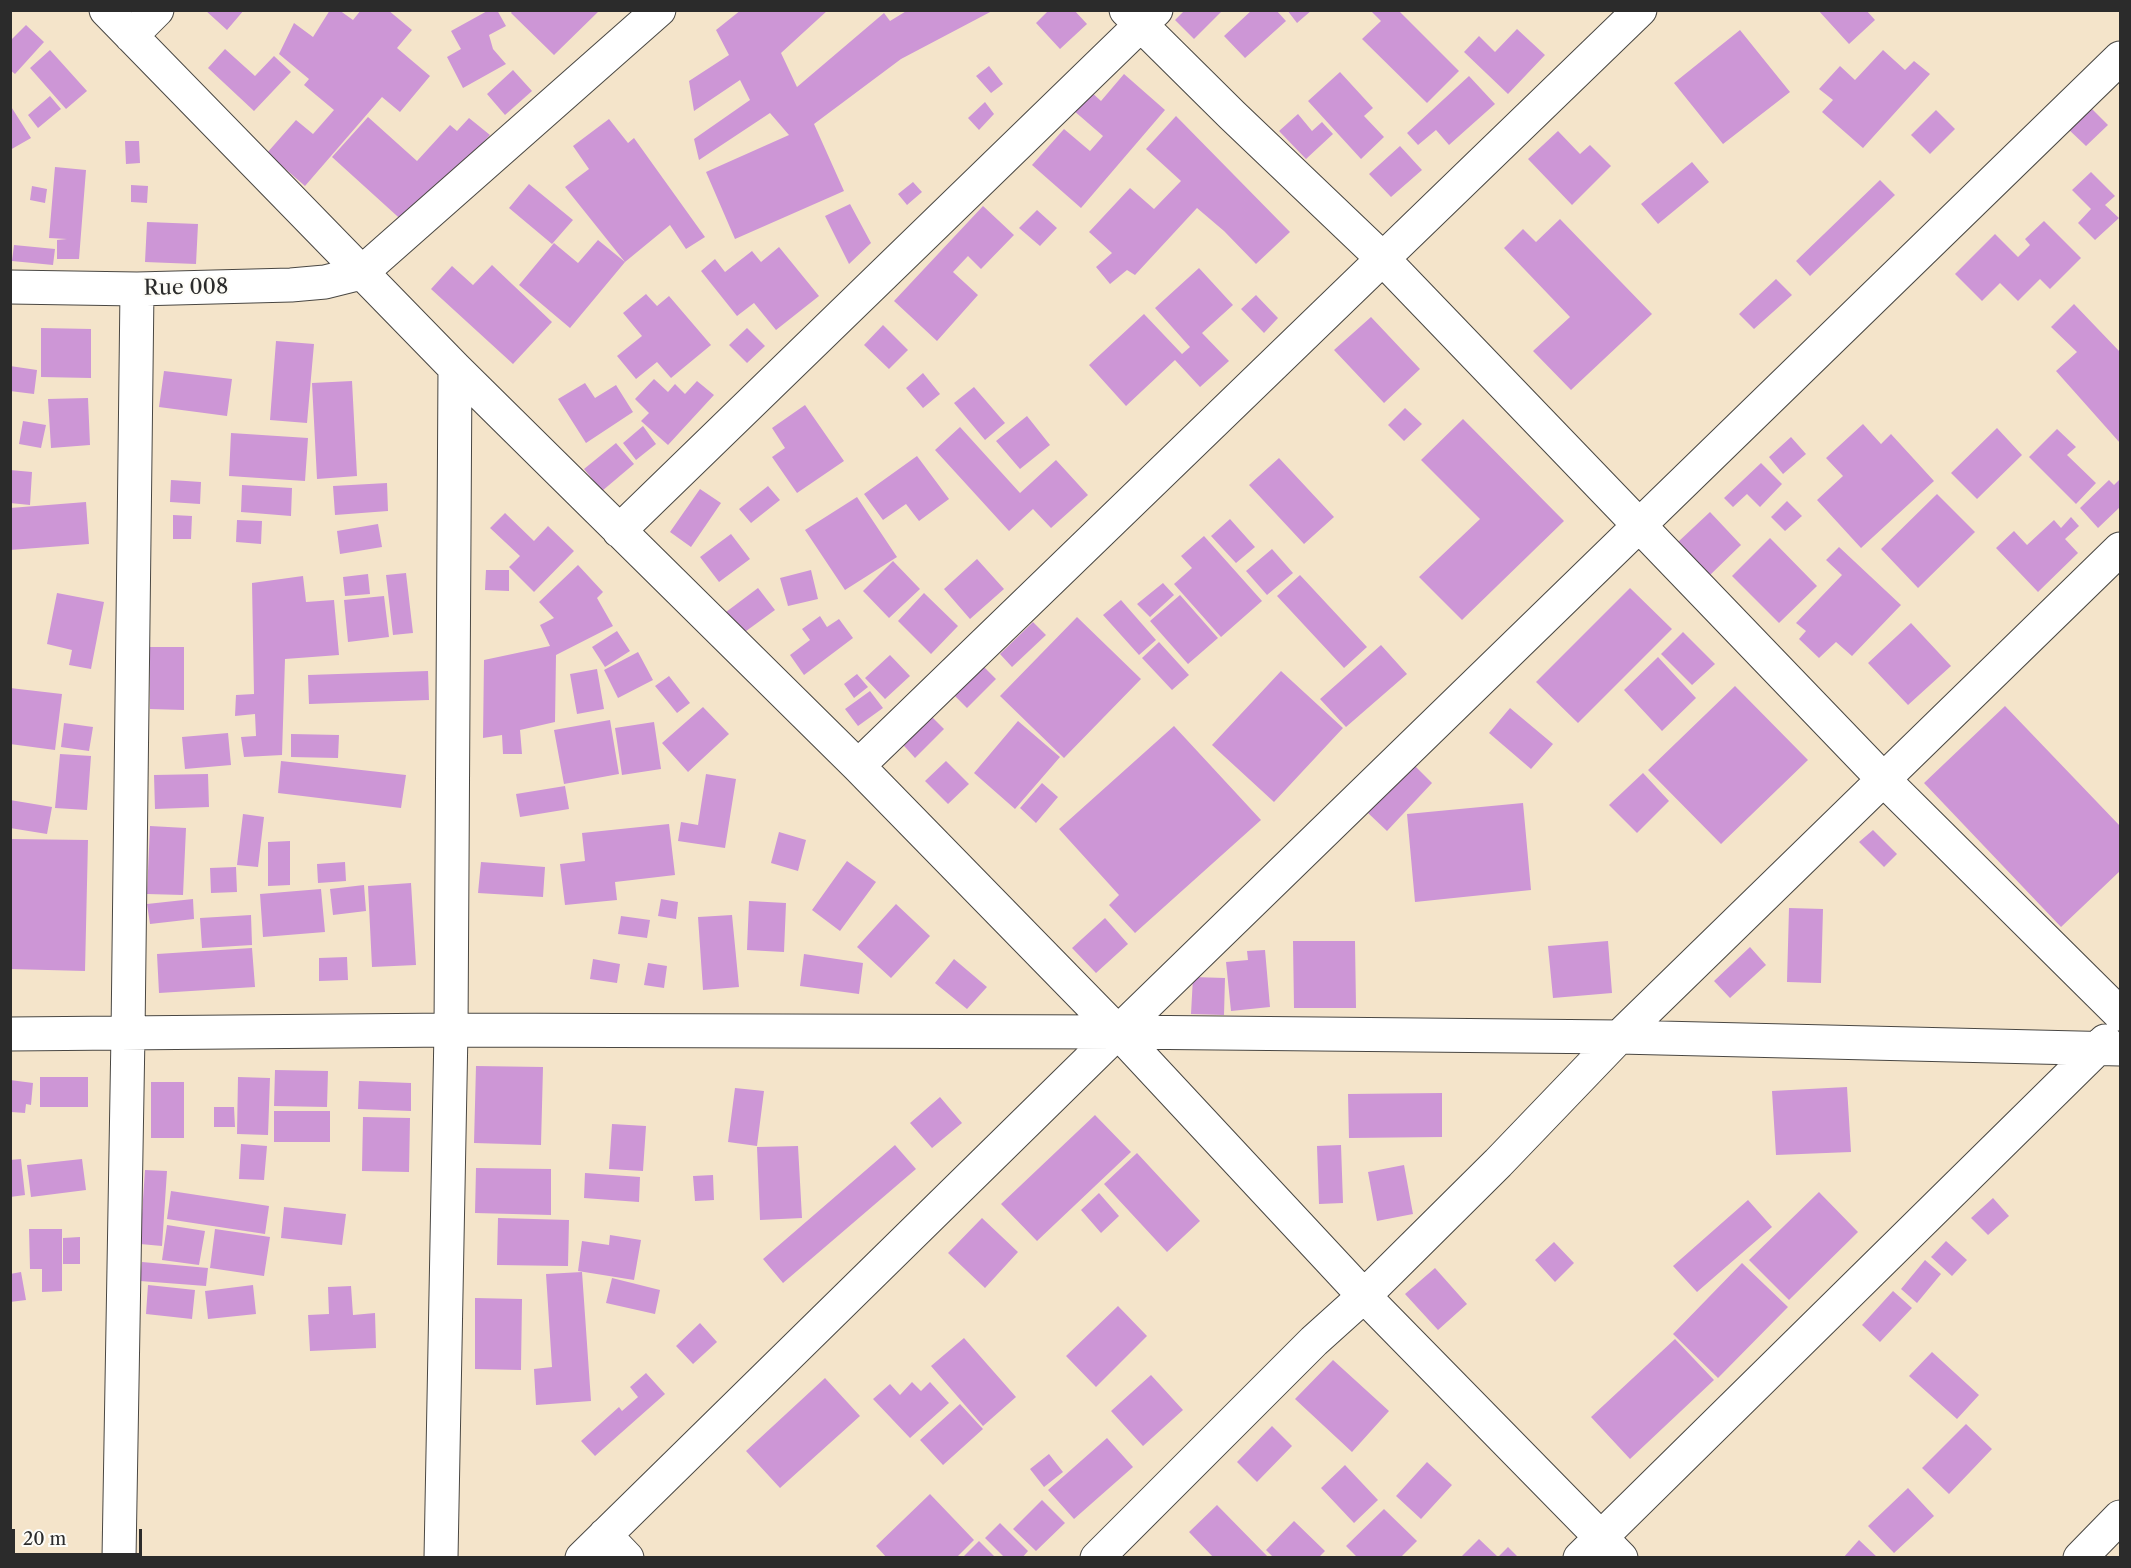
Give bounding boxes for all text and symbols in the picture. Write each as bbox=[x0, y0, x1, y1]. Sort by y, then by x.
street label: Rue 008 bbox=[143, 275, 229, 301]
scale bar bbox=[15, 1517, 146, 1555]
text: 20 m bbox=[23, 1528, 66, 1550]

